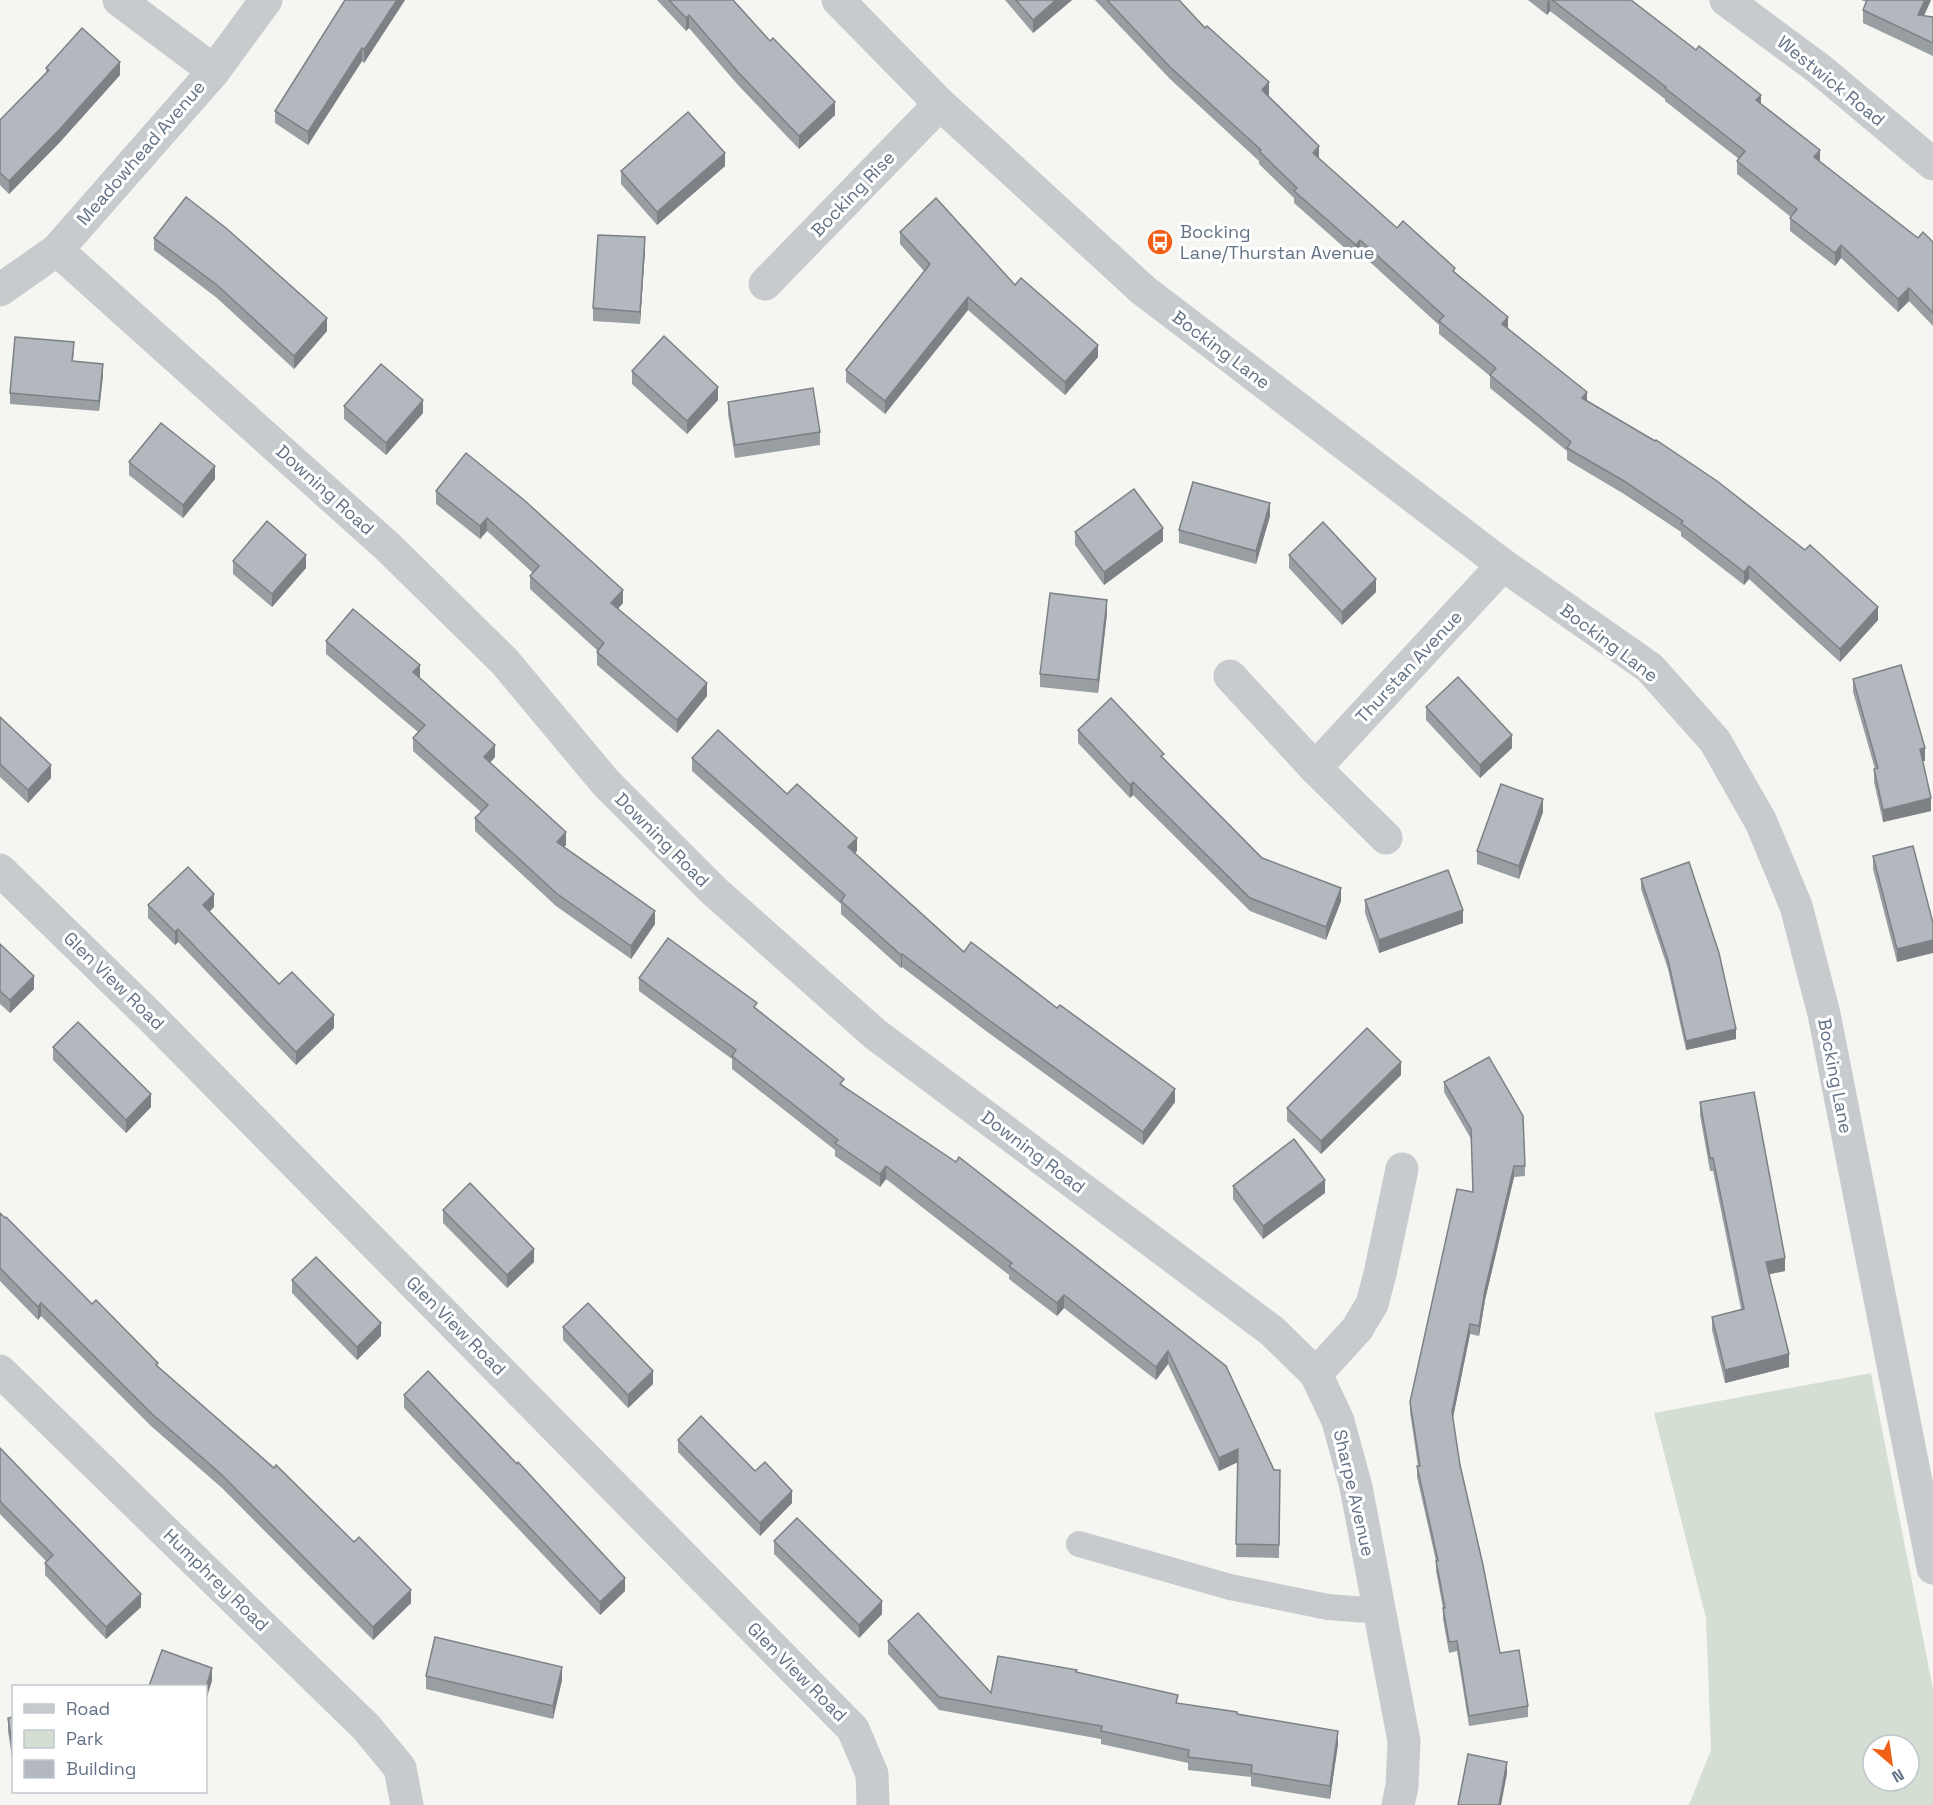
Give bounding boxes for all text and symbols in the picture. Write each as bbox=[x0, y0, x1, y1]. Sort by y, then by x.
street label: Westwick Road bbox=[1773, 30, 1890, 131]
street label: Meadowhead Avenue bbox=[71, 75, 210, 230]
street label: Bocking Rise bbox=[806, 146, 899, 242]
place label: Bocking Lane/Thurstan Avenue bbox=[1180, 220, 1374, 264]
bus stop icon: Bocking Lane/Thurstan Avenue bbox=[1145, 227, 1175, 257]
street label: Bocking Lane bbox=[1168, 305, 1275, 394]
street label: Downing Road bbox=[272, 440, 379, 540]
street label: Bocking Lane bbox=[1556, 598, 1663, 687]
street label: Thurstan Avenue bbox=[1350, 605, 1467, 728]
street label: Downing Road bbox=[610, 788, 714, 892]
street label: Glen View Road bbox=[59, 927, 170, 1035]
street label: Bocking Lane bbox=[1813, 1016, 1858, 1136]
street label: Downing Road bbox=[977, 1105, 1090, 1198]
street label: Glen View Road bbox=[402, 1271, 511, 1380]
street label: Sharpe Avenue bbox=[1329, 1427, 1380, 1559]
street label: Humphrey Road bbox=[159, 1523, 274, 1636]
street label: Glen View Road bbox=[743, 1617, 852, 1726]
legend bbox=[12, 1685, 207, 1793]
text: Road bbox=[66, 1697, 110, 1720]
text: Park bbox=[66, 1727, 104, 1750]
north arrow bbox=[1861, 1733, 1921, 1793]
text: Building bbox=[66, 1757, 136, 1780]
text: N bbox=[1888, 1764, 1908, 1787]

